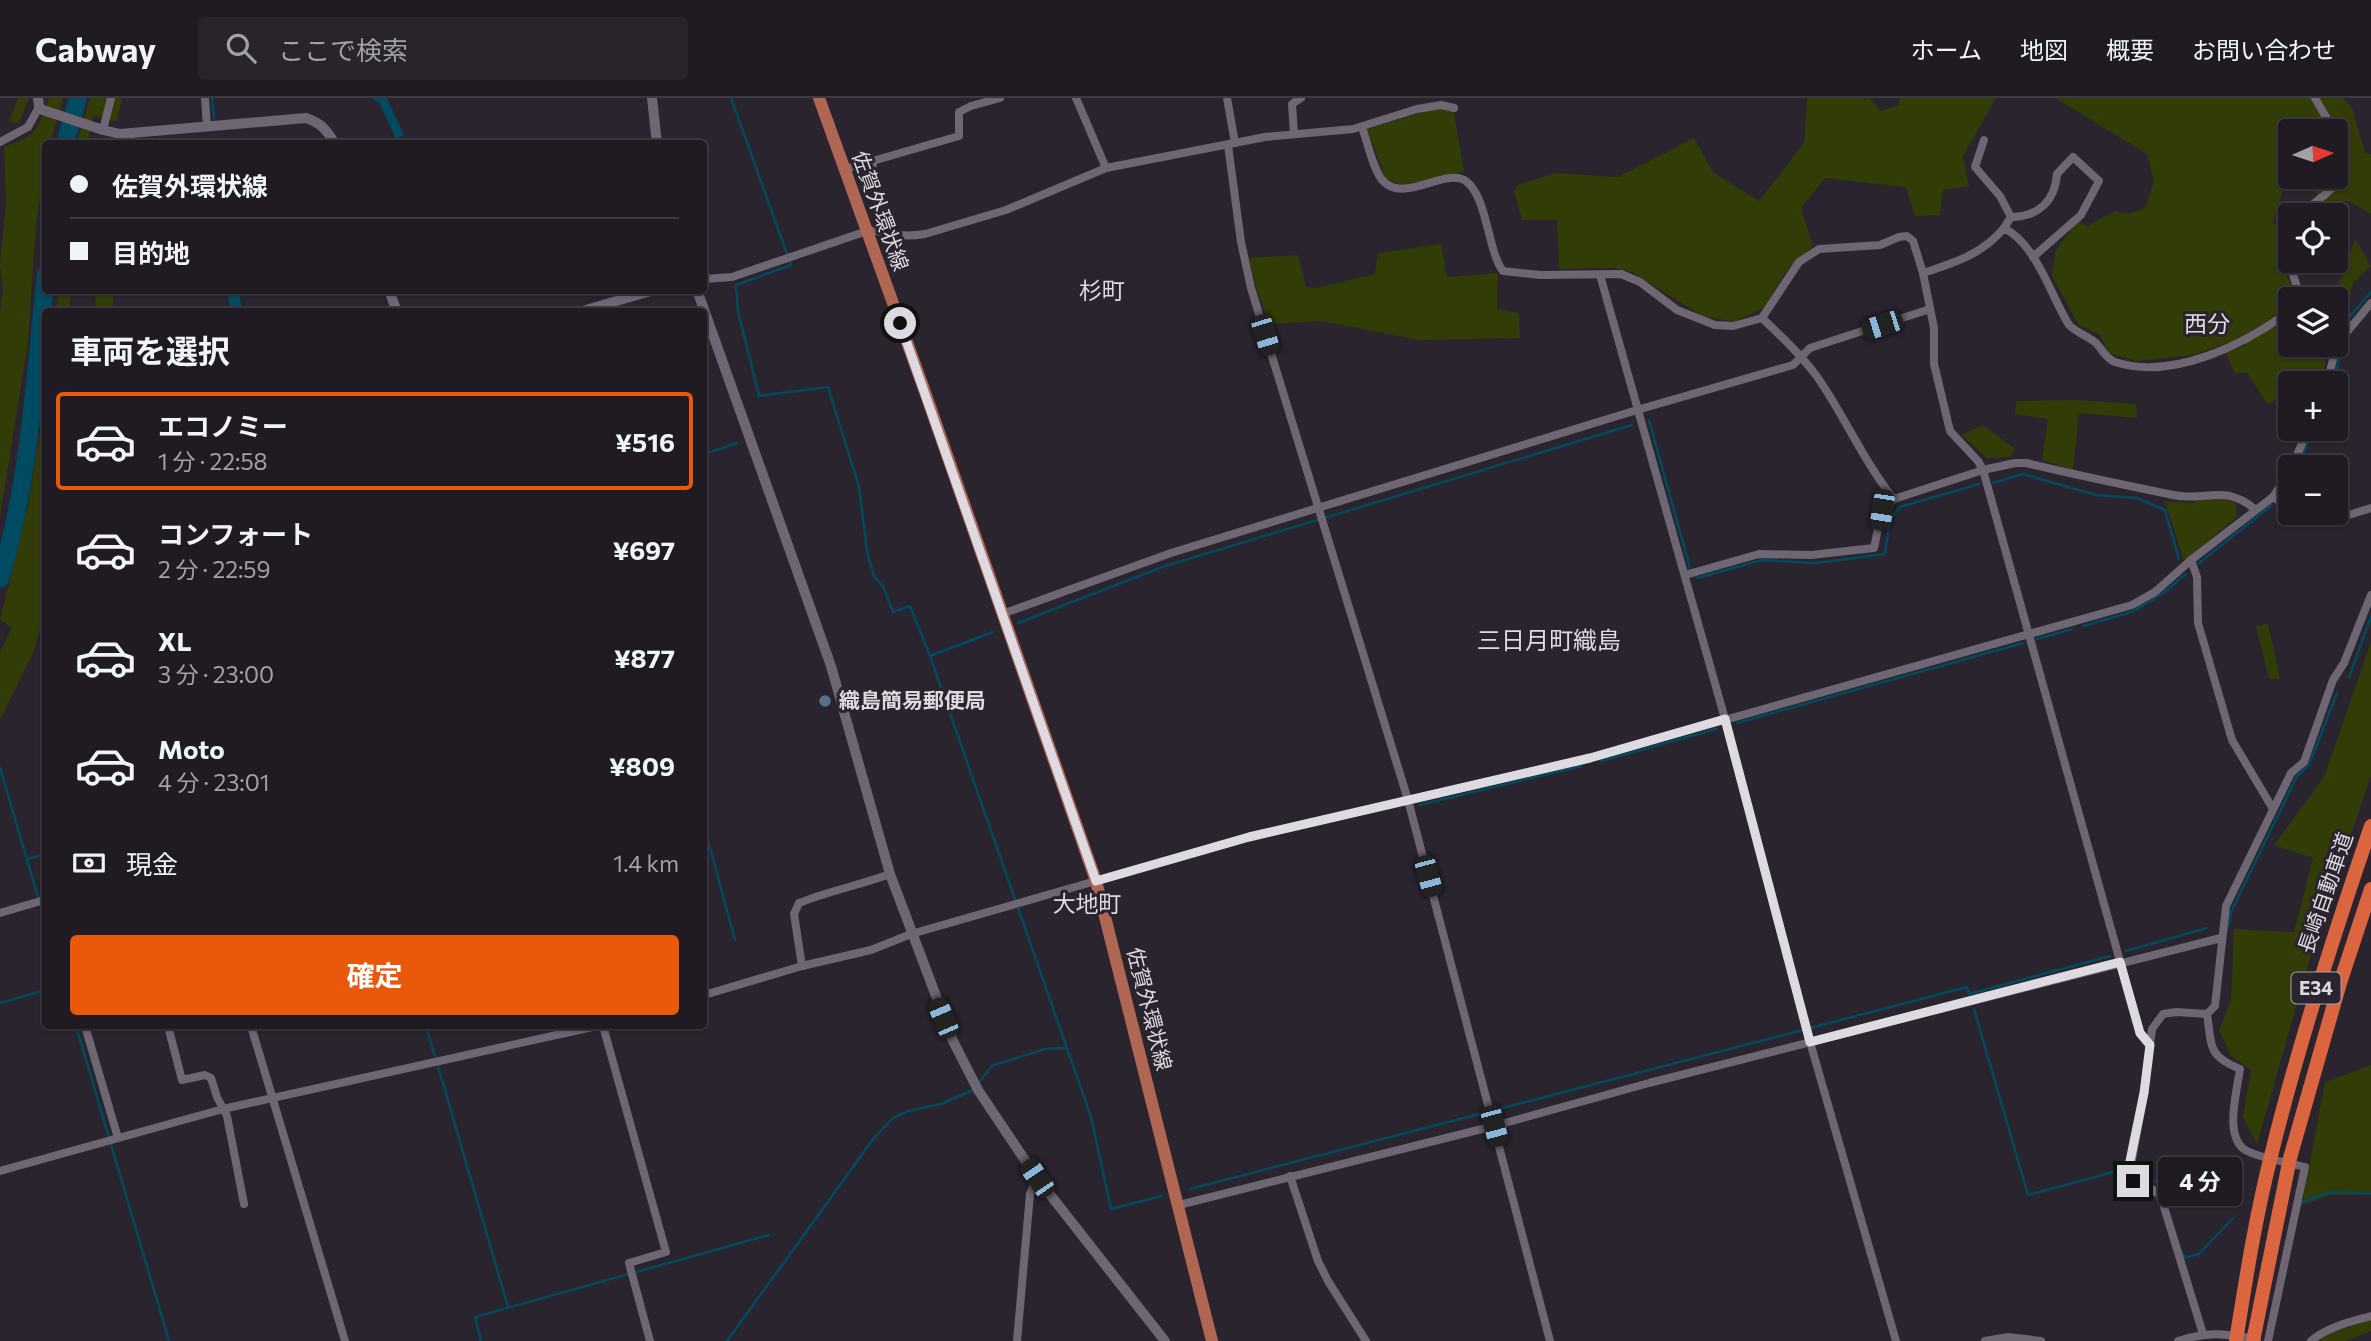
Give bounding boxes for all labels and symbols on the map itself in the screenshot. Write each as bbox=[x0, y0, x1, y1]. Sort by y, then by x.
north arrow bbox=[2278, 119, 2348, 189]
street label: 佐賀外環状線 bbox=[848, 147, 915, 274]
district label: 杉町 bbox=[1079, 276, 1125, 304]
route start bbox=[884, 307, 916, 339]
car bbox=[1859, 309, 1906, 341]
district label: 西分 bbox=[2184, 309, 2230, 337]
car bbox=[1249, 312, 1282, 358]
car bbox=[1869, 488, 1896, 532]
district label: 三日月町織島 bbox=[1477, 625, 1621, 654]
place label: 織島簡易郵便局 bbox=[839, 687, 986, 712]
marker: 織島簡易郵便局 bbox=[817, 693, 833, 709]
street label: 長崎自動車道 bbox=[2292, 829, 2357, 956]
car bbox=[1413, 853, 1444, 899]
district label: 大地町 bbox=[1053, 889, 1122, 917]
street label: 佐賀外環状線 bbox=[1123, 944, 1178, 1073]
road number: E34 bbox=[2292, 972, 2340, 1004]
car bbox=[926, 995, 961, 1041]
car bbox=[1479, 1103, 1510, 1149]
car bbox=[1017, 1155, 1058, 1201]
callout: 4 分 bbox=[2158, 1156, 2242, 1206]
route end bbox=[2117, 1165, 2149, 1197]

